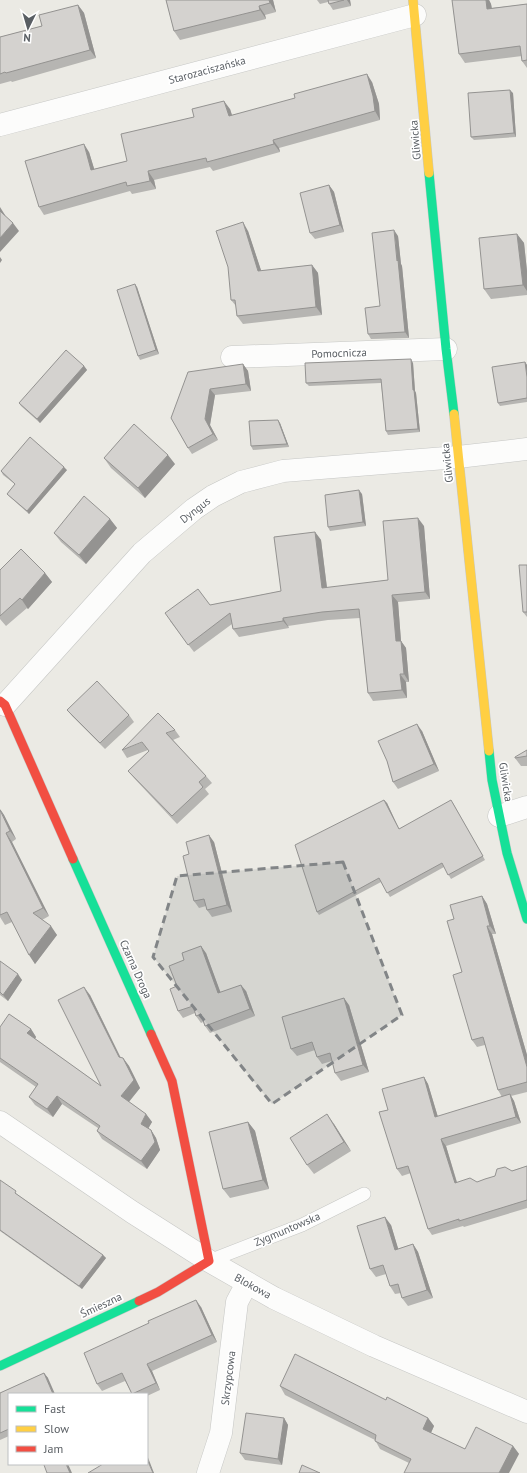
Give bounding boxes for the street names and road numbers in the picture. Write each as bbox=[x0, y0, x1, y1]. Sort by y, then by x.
street label: Starozaciszańska bbox=[167, 53, 247, 87]
street label: Gliwicka bbox=[406, 120, 424, 160]
street label: Pomocnicza bbox=[311, 345, 367, 361]
street label: Gliwicka bbox=[438, 443, 456, 483]
street label: Dyngus bbox=[177, 494, 213, 526]
street label: Gliwicka bbox=[496, 761, 516, 803]
street label: Czarna Droga bbox=[117, 937, 155, 1001]
street label: Zygmuntowska bbox=[252, 1209, 322, 1249]
street label: Blokowa bbox=[232, 1270, 274, 1302]
street label: Śmieszna bbox=[78, 1289, 124, 1321]
street label: Skrzypcowa bbox=[218, 1350, 238, 1406]

